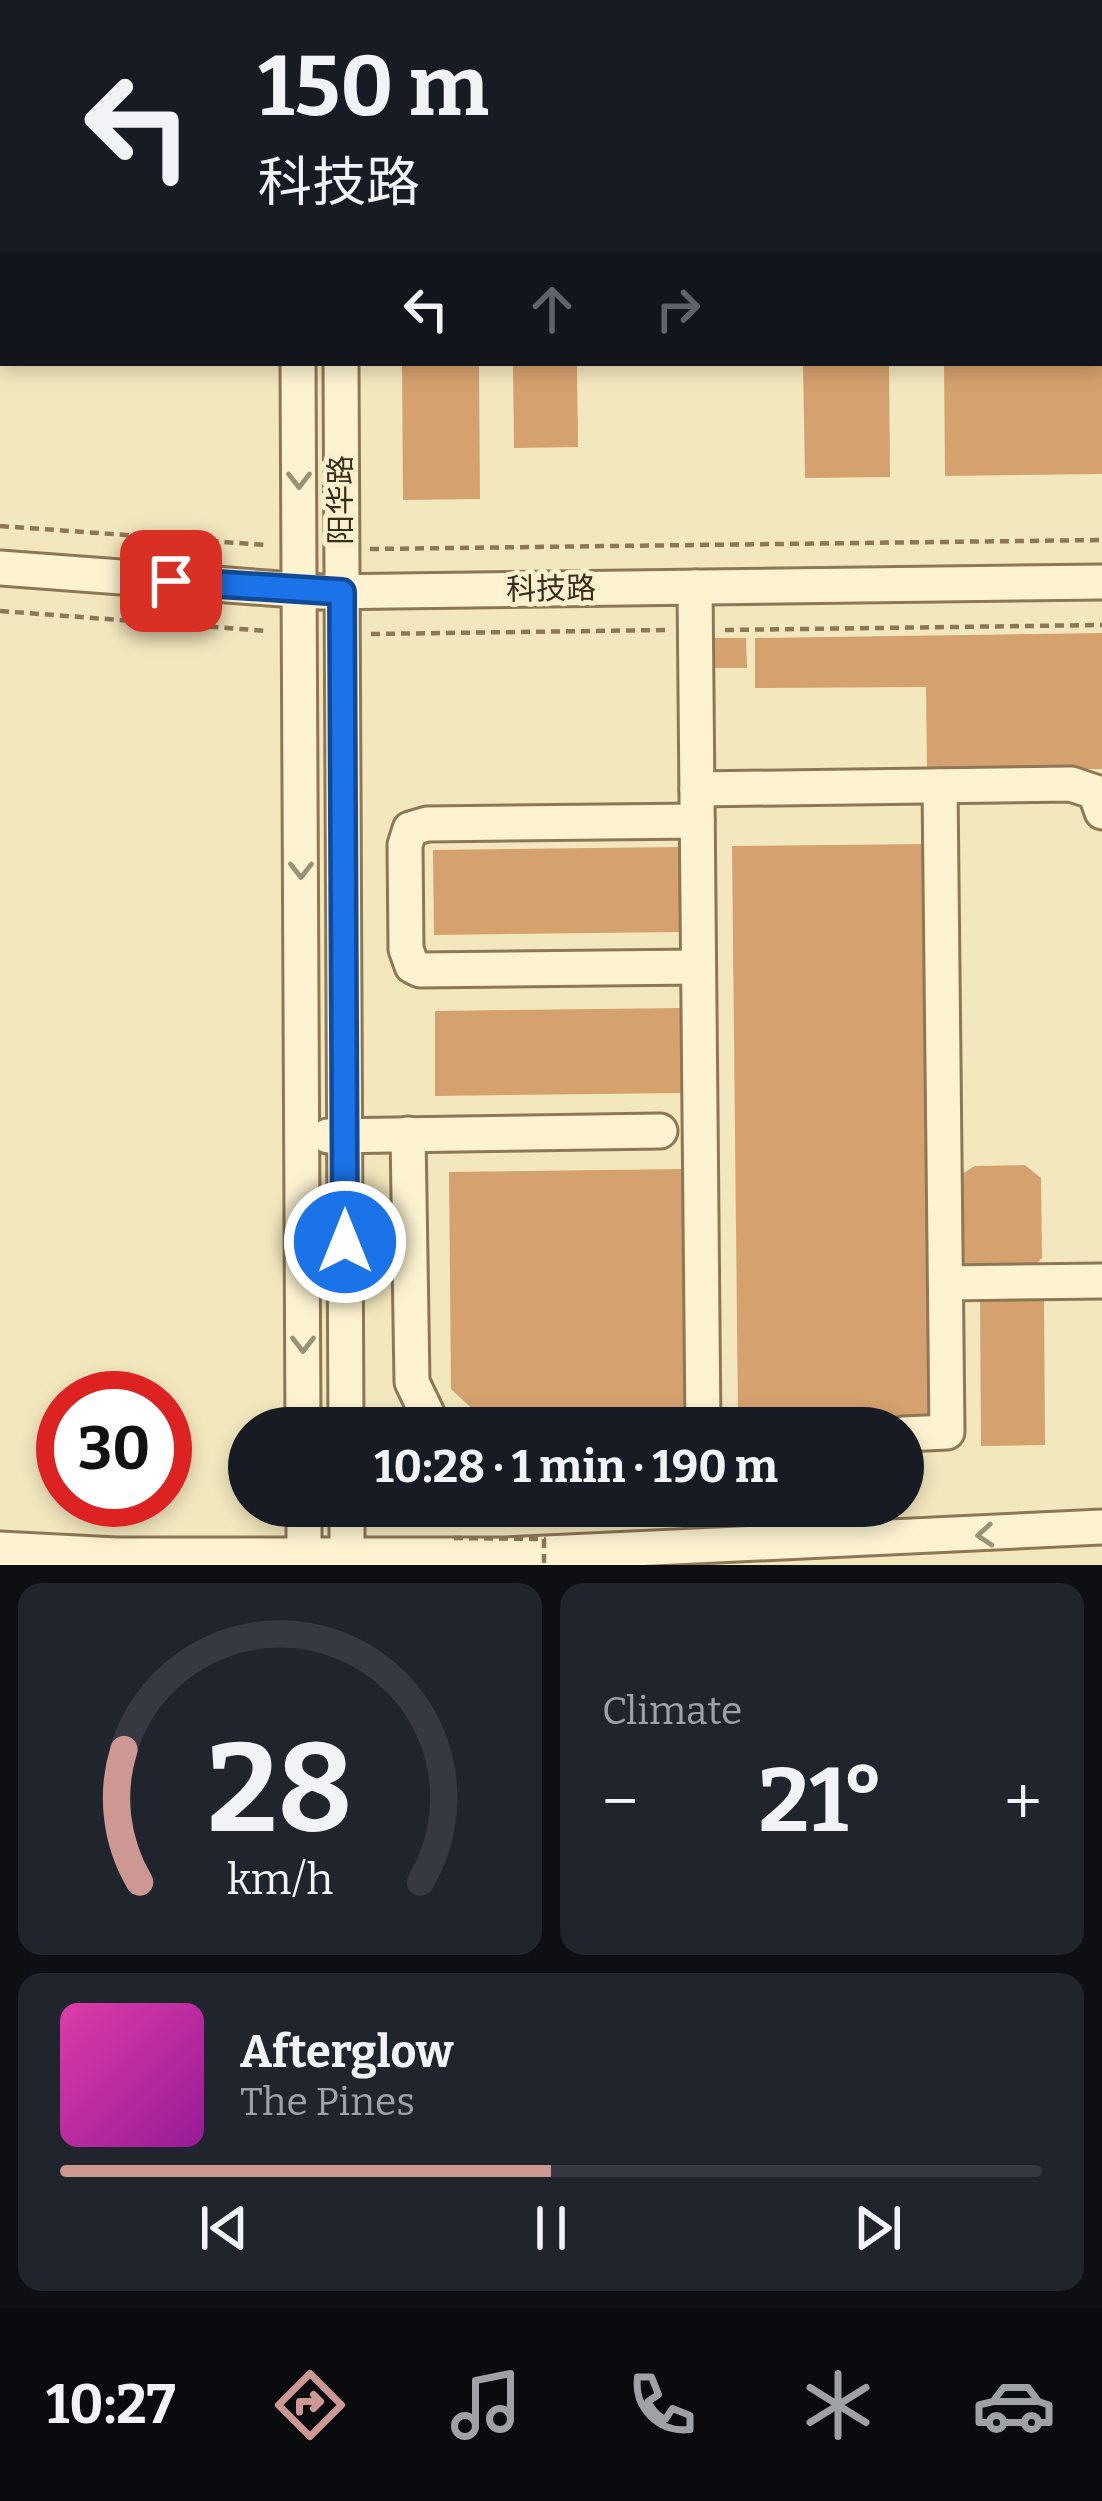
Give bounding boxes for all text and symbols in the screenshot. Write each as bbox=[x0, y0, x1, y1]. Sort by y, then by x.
text: 150 m bbox=[258, 36, 489, 137]
icon: left bbox=[60, 48, 216, 204]
text: 科技路 bbox=[258, 151, 420, 215]
icon: left bbox=[393, 276, 459, 342]
icon: ahead bbox=[519, 276, 585, 342]
icon: right bbox=[645, 276, 711, 342]
street label: 阳华路 bbox=[323, 455, 359, 545]
one-way arrow bbox=[286, 472, 312, 490]
pin bbox=[120, 530, 222, 632]
icon: arrive bbox=[138, 548, 204, 614]
street label: 科技路 bbox=[506, 570, 596, 608]
one-way arrow bbox=[287, 861, 313, 880]
position arrow bbox=[282, 1179, 408, 1305]
one-way arrow bbox=[290, 1336, 316, 1354]
speed limit sign: 30 bbox=[36, 1371, 192, 1527]
text: 10:28 · 1 min · 190 m bbox=[374, 1440, 778, 1494]
one-way arrow bbox=[975, 1522, 994, 1548]
text: Climate bbox=[602, 1688, 742, 1734]
text: 28 bbox=[207, 1714, 353, 1864]
text: 21° bbox=[759, 1747, 884, 1855]
text: − bbox=[602, 1762, 638, 1841]
text: + bbox=[1004, 1762, 1042, 1841]
text: km/h bbox=[227, 1854, 333, 1905]
text: Afterglow bbox=[240, 2025, 453, 2079]
text: The Pines bbox=[240, 2079, 415, 2125]
icon: previous bbox=[191, 2195, 257, 2261]
icon: pause bbox=[518, 2195, 584, 2261]
icon: next bbox=[845, 2195, 911, 2261]
icon: directions bbox=[268, 2363, 352, 2447]
icon: music bbox=[444, 2363, 528, 2447]
icon: phone bbox=[620, 2363, 704, 2447]
icon: climate bbox=[796, 2363, 880, 2447]
icon: car bbox=[972, 2363, 1056, 2447]
text: 10:27 bbox=[46, 2373, 175, 2437]

